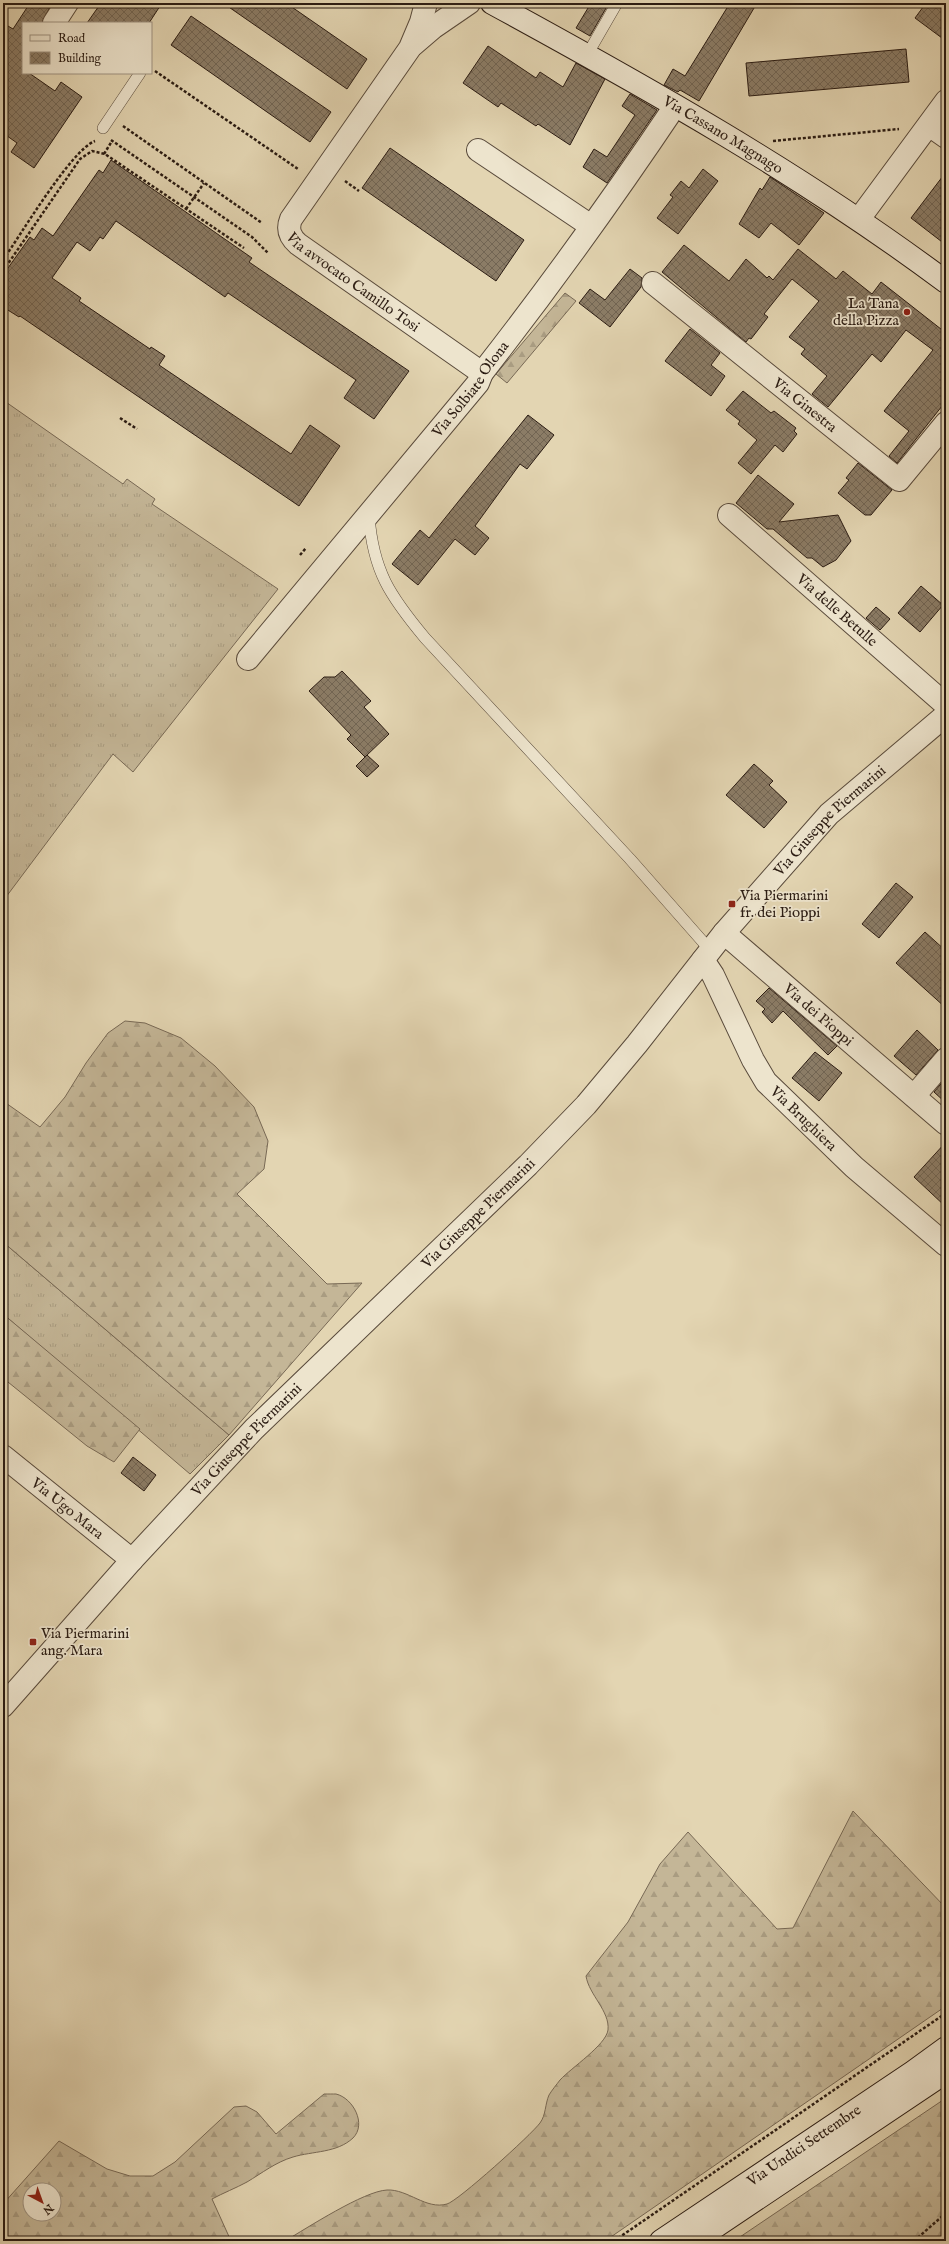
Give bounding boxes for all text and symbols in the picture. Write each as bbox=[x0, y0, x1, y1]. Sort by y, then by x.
legend bbox=[22, 22, 152, 74]
text: Road bbox=[58, 31, 86, 46]
text: Building bbox=[58, 51, 102, 66]
street label: Via Cassano Magnago bbox=[659, 91, 787, 178]
street label: Via avvocato Camillo Tosi bbox=[281, 228, 424, 336]
place label: La Tana della Pizza bbox=[833, 294, 900, 330]
marker: La Tana della Pizza bbox=[902, 307, 912, 317]
street label: Via Solbiate Olona bbox=[427, 337, 513, 442]
street label: Via Ginestra bbox=[768, 373, 842, 437]
street label: Via delle Betulle bbox=[792, 569, 882, 651]
street label: Via Giuseppe Piermarini bbox=[769, 761, 890, 880]
place label: Via Piermarini fr. dei Pioppi bbox=[739, 886, 828, 922]
marker: Via Piermarini fr. dei Pioppi bbox=[727, 899, 737, 909]
street label: Via dei Pioppi bbox=[779, 978, 858, 1050]
street label: Via Brughiera bbox=[766, 1081, 842, 1155]
street label: Via Giuseppe Piermarini bbox=[417, 1154, 539, 1273]
street label: Via Giuseppe Piermarini bbox=[186, 1379, 306, 1501]
street label: Via Ugo Mara bbox=[27, 1472, 108, 1543]
place label: Via Piermarini ang. Mara bbox=[40, 1624, 129, 1660]
marker: Via Piermarini ang. Mara bbox=[28, 1637, 38, 1647]
street label: Via Undici Settembre bbox=[742, 2100, 865, 2191]
north arrow bbox=[22, 2182, 62, 2222]
text: N bbox=[39, 2200, 57, 2218]

